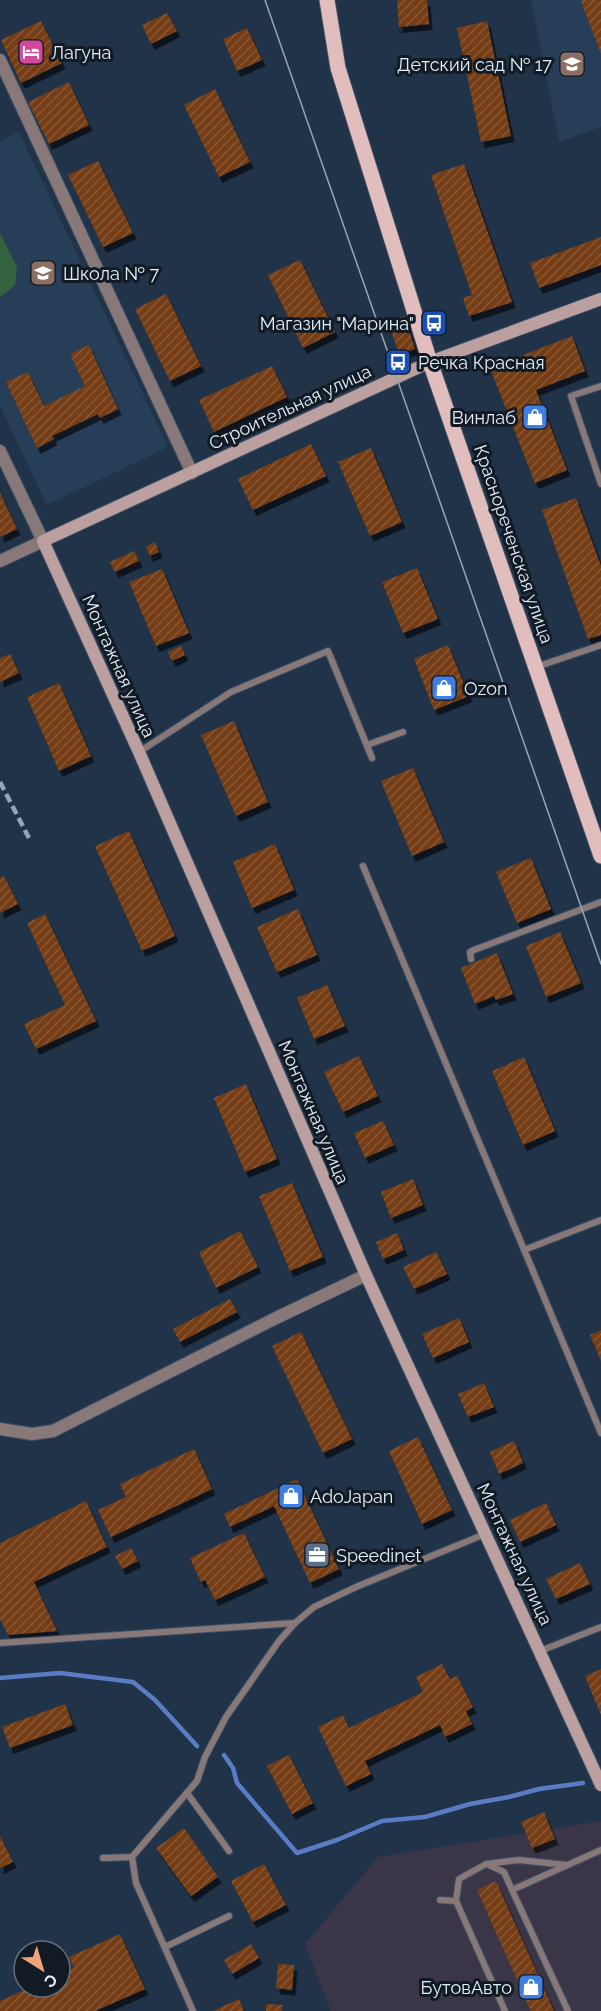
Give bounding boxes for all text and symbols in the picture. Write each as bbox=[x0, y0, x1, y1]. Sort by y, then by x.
hotel icon: Лагуна bbox=[16, 37, 46, 67]
place label: Лагуна bbox=[51, 42, 111, 63]
school or university icon: Детский сад № 17 bbox=[557, 49, 587, 79]
place label: Детский сад № 17 bbox=[397, 54, 552, 75]
school or university icon: Школа № 7 bbox=[28, 258, 58, 288]
place label: Школа № 7 bbox=[63, 263, 159, 284]
bus stop icon: Магазин "Марина" bbox=[419, 308, 449, 338]
place label: Магазин "Марина" bbox=[260, 313, 414, 334]
bus stop icon: Речка Красная bbox=[383, 347, 413, 377]
place label: Речка Красная bbox=[418, 352, 545, 373]
street label: Строительная улица bbox=[206, 360, 374, 454]
shop icon: Винлаб bbox=[520, 402, 550, 432]
place label: Винлаб bbox=[452, 407, 516, 428]
street label: Краснореченская улица bbox=[470, 442, 558, 646]
street label: Монтажная улица bbox=[78, 591, 160, 741]
shop icon: Ozon bbox=[429, 673, 459, 703]
place label: Ozon bbox=[464, 678, 507, 699]
street label: Монтажная улица bbox=[274, 1037, 354, 1187]
street label: Монтажная улица bbox=[473, 1480, 557, 1628]
shop icon: AdoJapan bbox=[276, 1481, 306, 1511]
place label: AdoJapan bbox=[310, 1486, 393, 1507]
office icon: Speedinet bbox=[302, 1540, 332, 1570]
place label: Speedinet bbox=[336, 1545, 421, 1566]
north arrow bbox=[12, 1939, 72, 1999]
text: С bbox=[41, 1970, 61, 1991]
shop icon: БутовАвто bbox=[516, 1972, 546, 2002]
place label: БутовАвто bbox=[421, 1977, 512, 1998]

